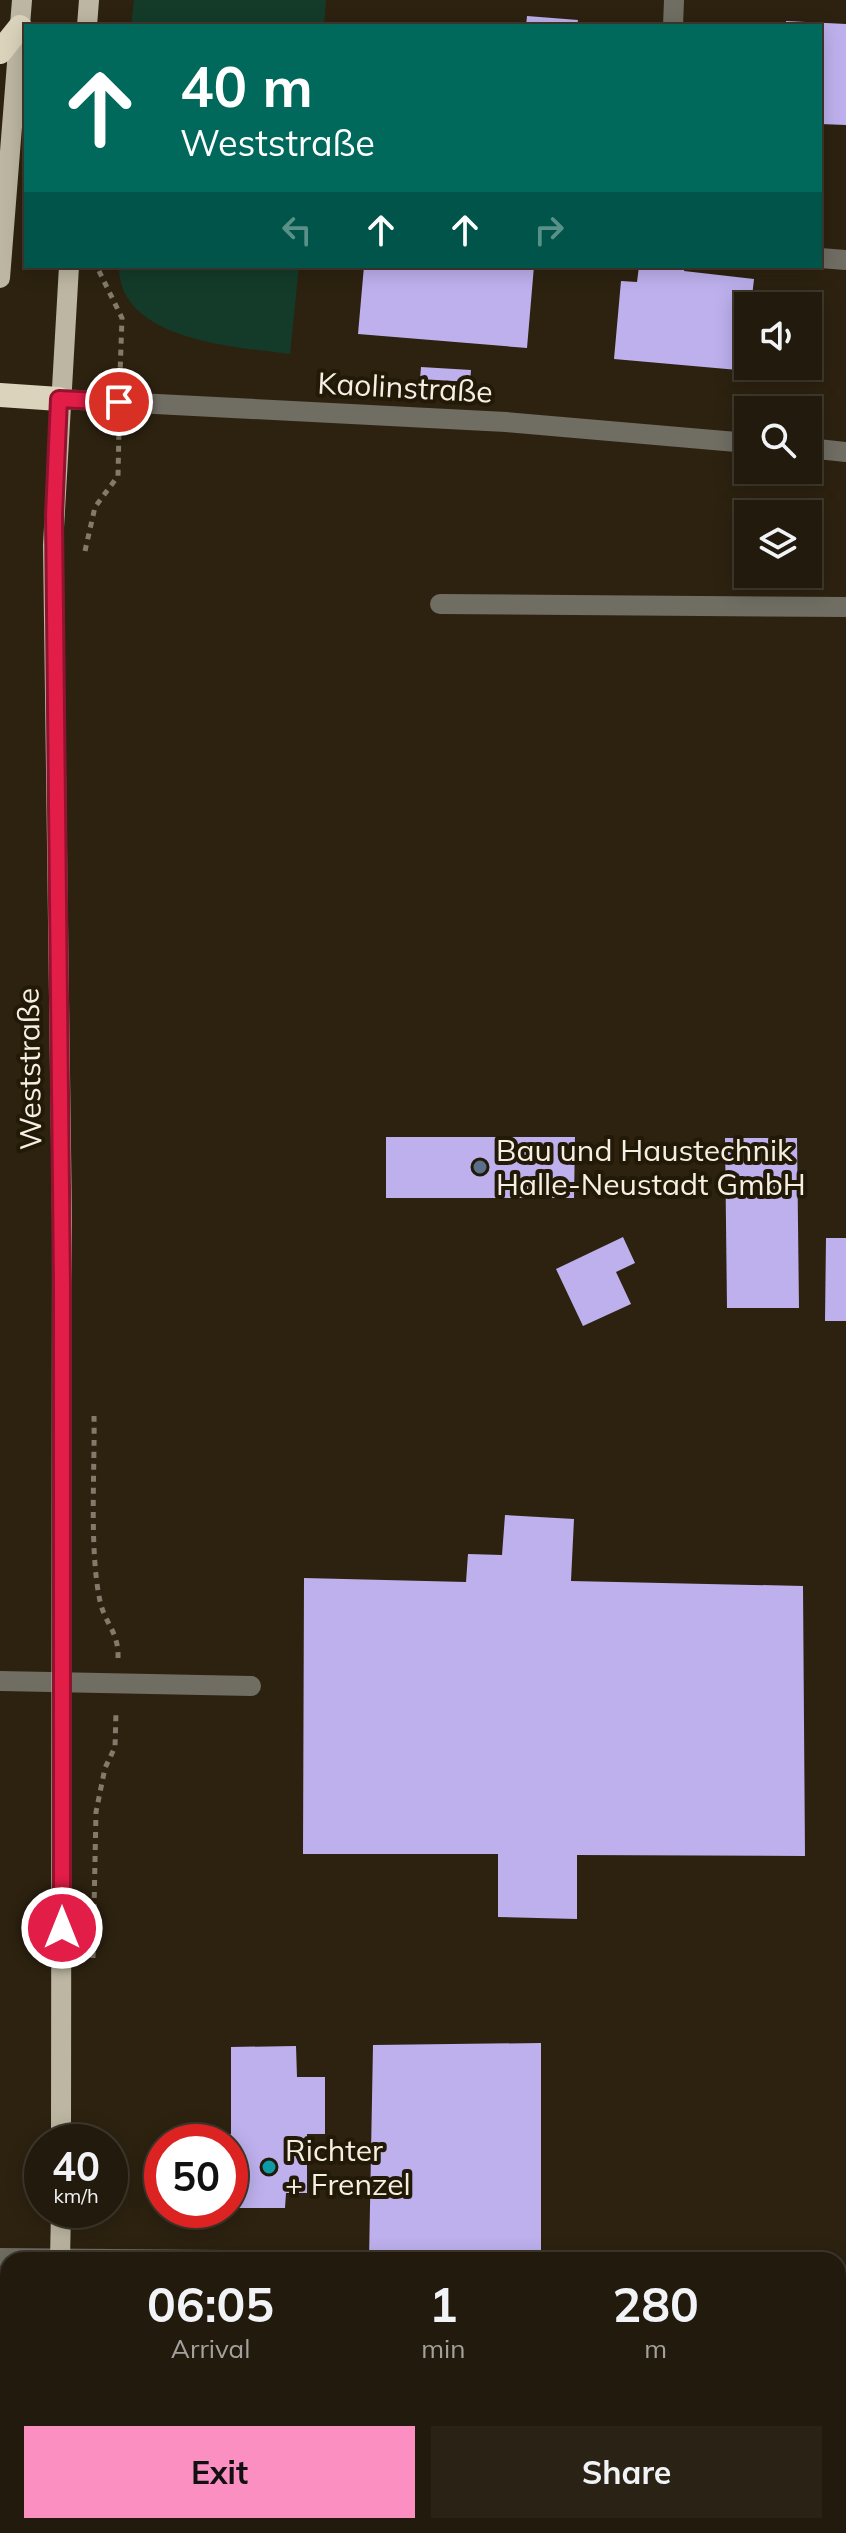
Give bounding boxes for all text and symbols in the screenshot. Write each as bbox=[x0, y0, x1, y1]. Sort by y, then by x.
text: 40 m bbox=[180, 51, 313, 121]
icon: ahead bbox=[48, 56, 152, 160]
text: Weststraße bbox=[180, 120, 375, 165]
icon: left bbox=[275, 208, 319, 252]
icon: ahead bbox=[359, 208, 403, 252]
icon: ahead bbox=[443, 208, 487, 252]
icon: right bbox=[527, 208, 571, 252]
map controls bbox=[734, 292, 822, 588]
button: sound bbox=[734, 292, 822, 380]
street label: Kaolinstraße bbox=[316, 363, 494, 411]
pin bbox=[85, 368, 153, 436]
icon: arrive bbox=[97, 380, 141, 424]
button: search bbox=[734, 396, 822, 484]
button: layers bbox=[734, 500, 822, 588]
street label: Weststraße bbox=[9, 987, 49, 1151]
place label: Bau und Haustechnik Halle-Neustadt GmbH bbox=[496, 1131, 806, 1203]
marker: Bau und Haustechnik Halle-Neustadt GmbH bbox=[471, 1158, 489, 1176]
position arrow bbox=[20, 1886, 104, 1970]
speed limit sign: 50 bbox=[144, 2124, 248, 2228]
place label: Richter + Frenzel bbox=[285, 2131, 411, 2203]
text: 40 bbox=[52, 2141, 100, 2191]
marker: Richter + Frenzel bbox=[260, 2158, 278, 2176]
text: km/h bbox=[53, 2183, 99, 2208]
text: 06:05 bbox=[147, 2274, 274, 2334]
text: 1 bbox=[429, 2274, 458, 2334]
text: 280 bbox=[613, 2274, 699, 2334]
text: Arrival bbox=[171, 2332, 250, 2365]
text: min bbox=[421, 2332, 465, 2365]
text: m bbox=[644, 2332, 667, 2365]
button: Exit bbox=[24, 2426, 415, 2518]
button: Share bbox=[431, 2426, 822, 2518]

